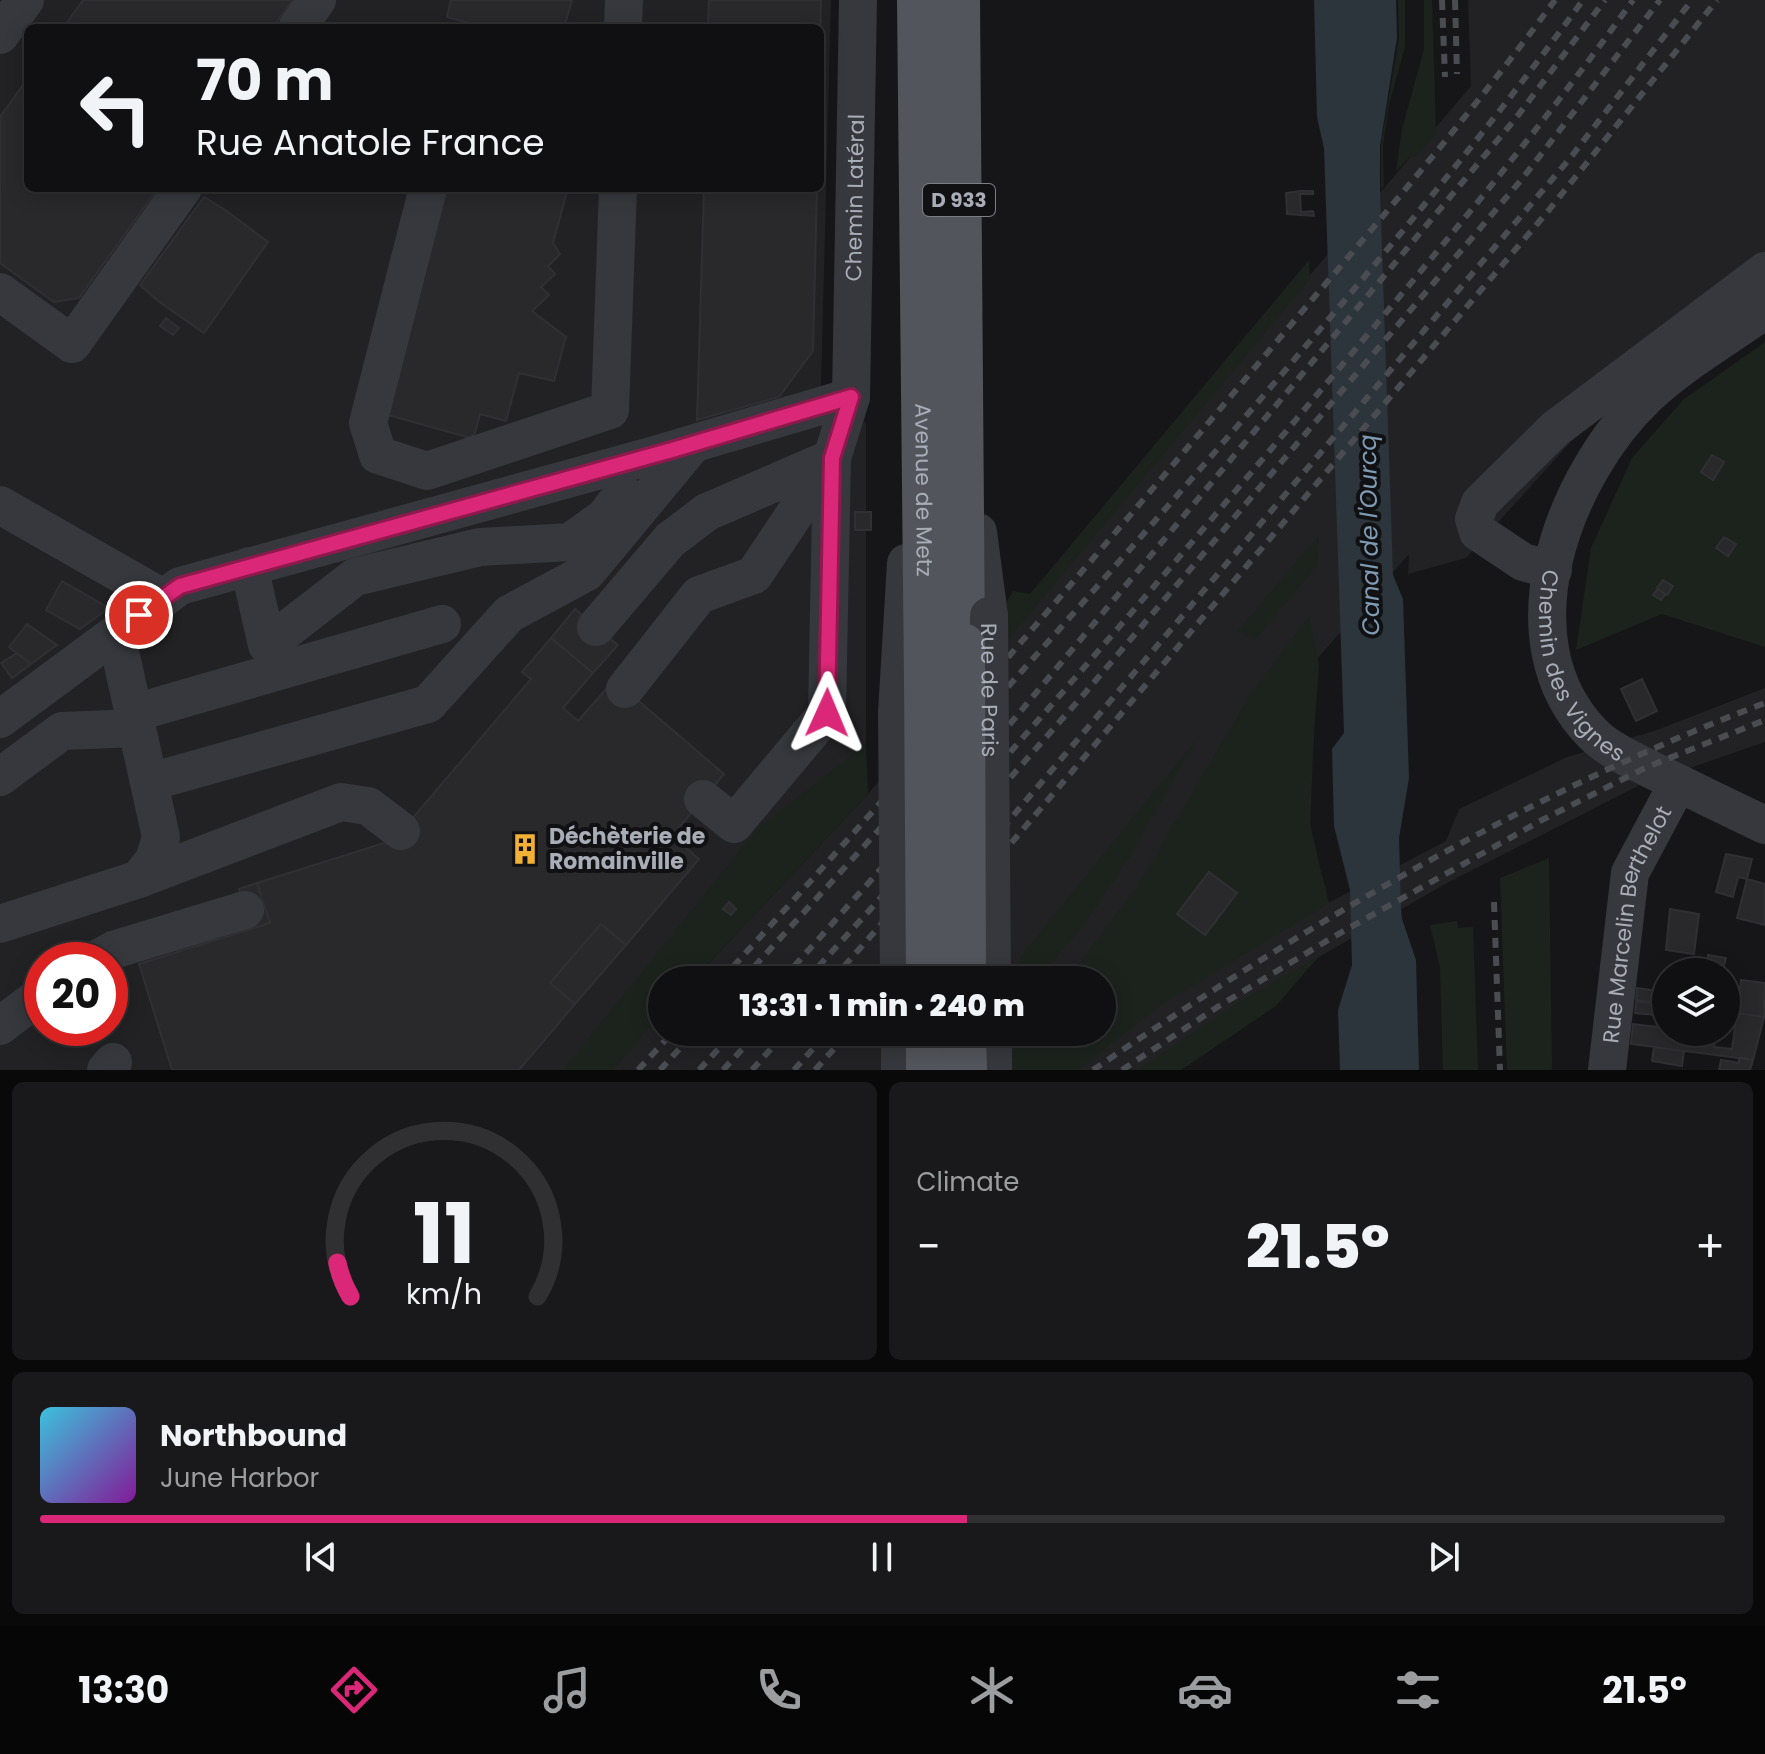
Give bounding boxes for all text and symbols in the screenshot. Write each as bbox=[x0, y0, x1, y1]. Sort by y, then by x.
text: 70 m bbox=[196, 41, 334, 120]
icon: left bbox=[64, 56, 168, 160]
street label: Chemin Latéral bbox=[838, 114, 871, 282]
text: Rue Anatole France bbox=[196, 117, 545, 168]
road number: D 933 bbox=[923, 184, 995, 216]
street label: Avenue de Metz bbox=[908, 403, 940, 577]
water label: Canal de l'Ourcq bbox=[1351, 434, 1387, 636]
street label: Chemin des Vignes bbox=[1531, 568, 1631, 769]
pin bbox=[105, 581, 173, 649]
icon: arrive bbox=[117, 593, 161, 637]
street label: Rue de Paris bbox=[974, 623, 1006, 757]
position arrow bbox=[785, 671, 869, 755]
street label: Rue Marcelin Berthelot bbox=[1595, 800, 1679, 1045]
place label: Déchèterie de Romainville bbox=[549, 821, 705, 877]
building icon: Déchèterie de Romainville bbox=[508, 832, 542, 866]
speed limit sign: 20 bbox=[24, 942, 128, 1046]
map controls bbox=[1652, 958, 1740, 1046]
button: layers bbox=[1652, 958, 1740, 1046]
text: 13:31 · 1 min · 240 m bbox=[739, 984, 1025, 1027]
text: Climate bbox=[917, 1164, 1019, 1200]
text: 11 bbox=[413, 1176, 476, 1292]
text: 21.5° bbox=[1246, 1205, 1390, 1289]
text: − bbox=[917, 1216, 941, 1277]
text: + bbox=[1695, 1216, 1725, 1277]
text: km/h bbox=[406, 1274, 482, 1314]
text: Northbound bbox=[160, 1414, 347, 1457]
text: June Harbor bbox=[160, 1460, 319, 1496]
icon: previous bbox=[299, 1535, 343, 1579]
icon: pause bbox=[860, 1535, 904, 1579]
icon: next bbox=[1422, 1535, 1466, 1579]
icon: directions bbox=[326, 1662, 382, 1718]
icon: music bbox=[539, 1662, 595, 1718]
icon: phone bbox=[751, 1662, 807, 1718]
icon: climate bbox=[964, 1662, 1020, 1718]
icon: car bbox=[1177, 1662, 1233, 1718]
icon: filters bbox=[1390, 1662, 1446, 1718]
text: 13:30 bbox=[78, 1665, 169, 1716]
text: 21.5° bbox=[1602, 1665, 1687, 1716]

